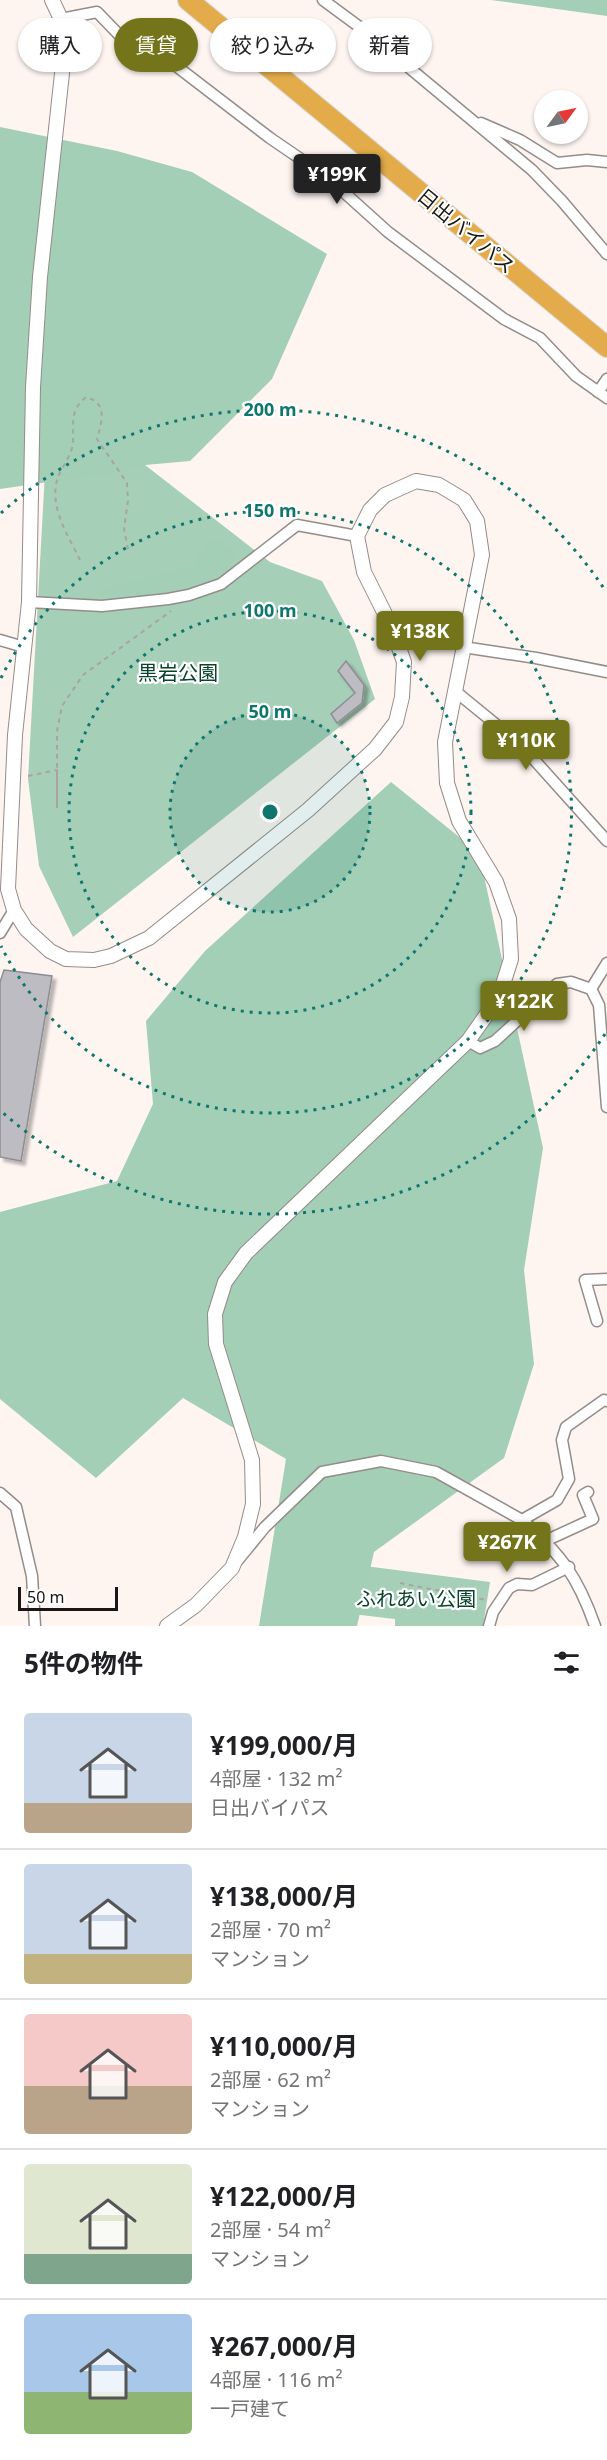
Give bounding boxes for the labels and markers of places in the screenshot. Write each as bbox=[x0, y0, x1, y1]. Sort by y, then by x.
pin: ¥199K bbox=[295, 154, 379, 205]
pin: ¥138K bbox=[378, 611, 462, 662]
pin: ¥110K bbox=[484, 720, 568, 771]
centre of rings bbox=[260, 802, 280, 822]
pin: ¥122K bbox=[482, 981, 566, 1032]
pin: ¥267K bbox=[465, 1522, 549, 1573]

